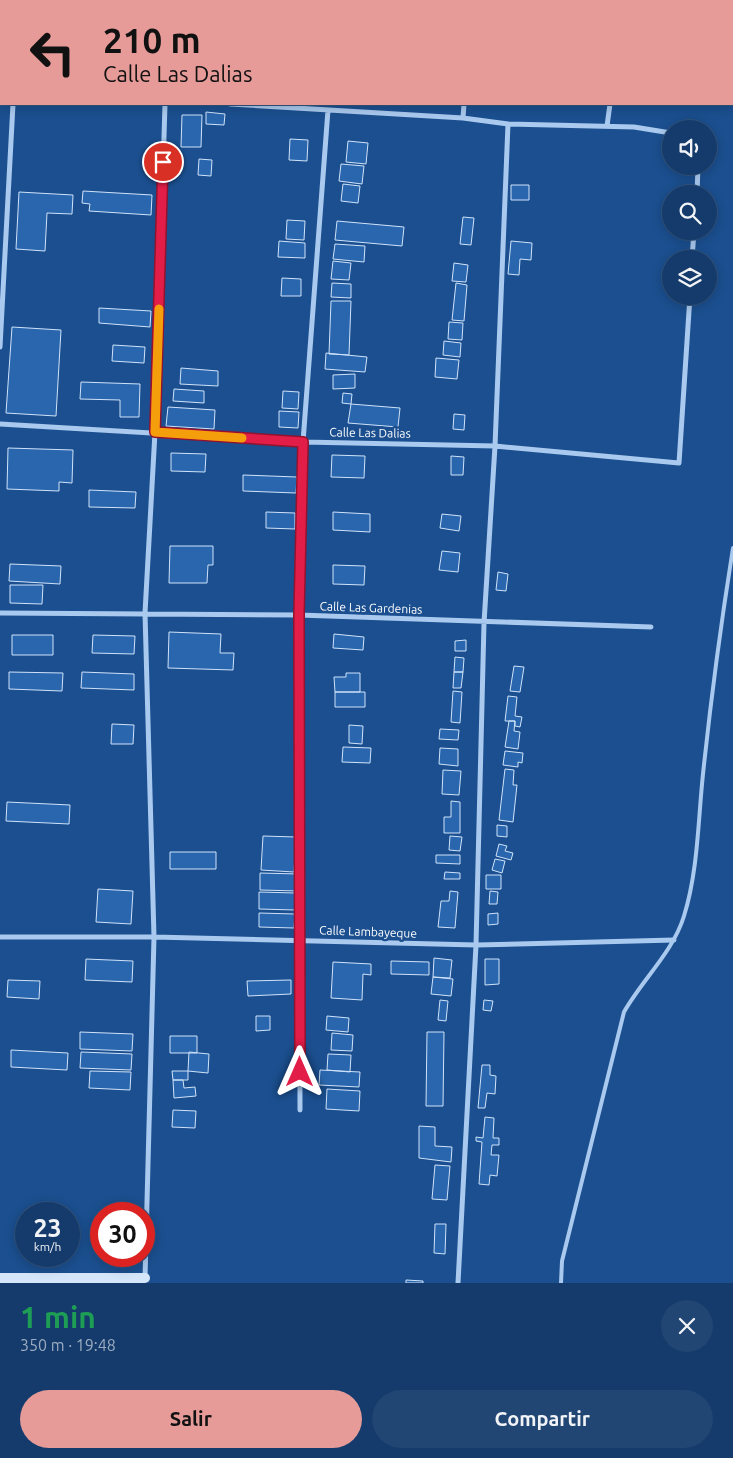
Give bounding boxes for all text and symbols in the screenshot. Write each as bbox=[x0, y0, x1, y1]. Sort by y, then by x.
icon: left bbox=[20, 20, 85, 85]
text: 210 m bbox=[103, 20, 201, 60]
text: Calle Las Dalias bbox=[103, 61, 252, 86]
map controls bbox=[662, 120, 717, 305]
button: sound bbox=[662, 120, 717, 175]
pin bbox=[142, 141, 184, 183]
icon: arrive bbox=[149, 148, 177, 176]
button: search bbox=[662, 185, 717, 240]
button: layers bbox=[662, 250, 717, 305]
street label: Calle Las Dalias bbox=[329, 425, 411, 440]
street label: Calle Las Gardenias bbox=[319, 599, 423, 616]
street label: Calle Lambayeque bbox=[319, 923, 417, 940]
position arrow bbox=[273, 1045, 325, 1097]
speed limit sign: 30 bbox=[90, 1202, 155, 1267]
text: 23 bbox=[33, 1214, 62, 1242]
text: km/h bbox=[34, 1240, 61, 1253]
text: 1 min bbox=[20, 1300, 96, 1334]
button: close bbox=[661, 1300, 713, 1352]
text: 350 m · 19:48 bbox=[20, 1336, 116, 1354]
button: Salir bbox=[20, 1390, 362, 1448]
button: Compartir bbox=[372, 1390, 713, 1448]

